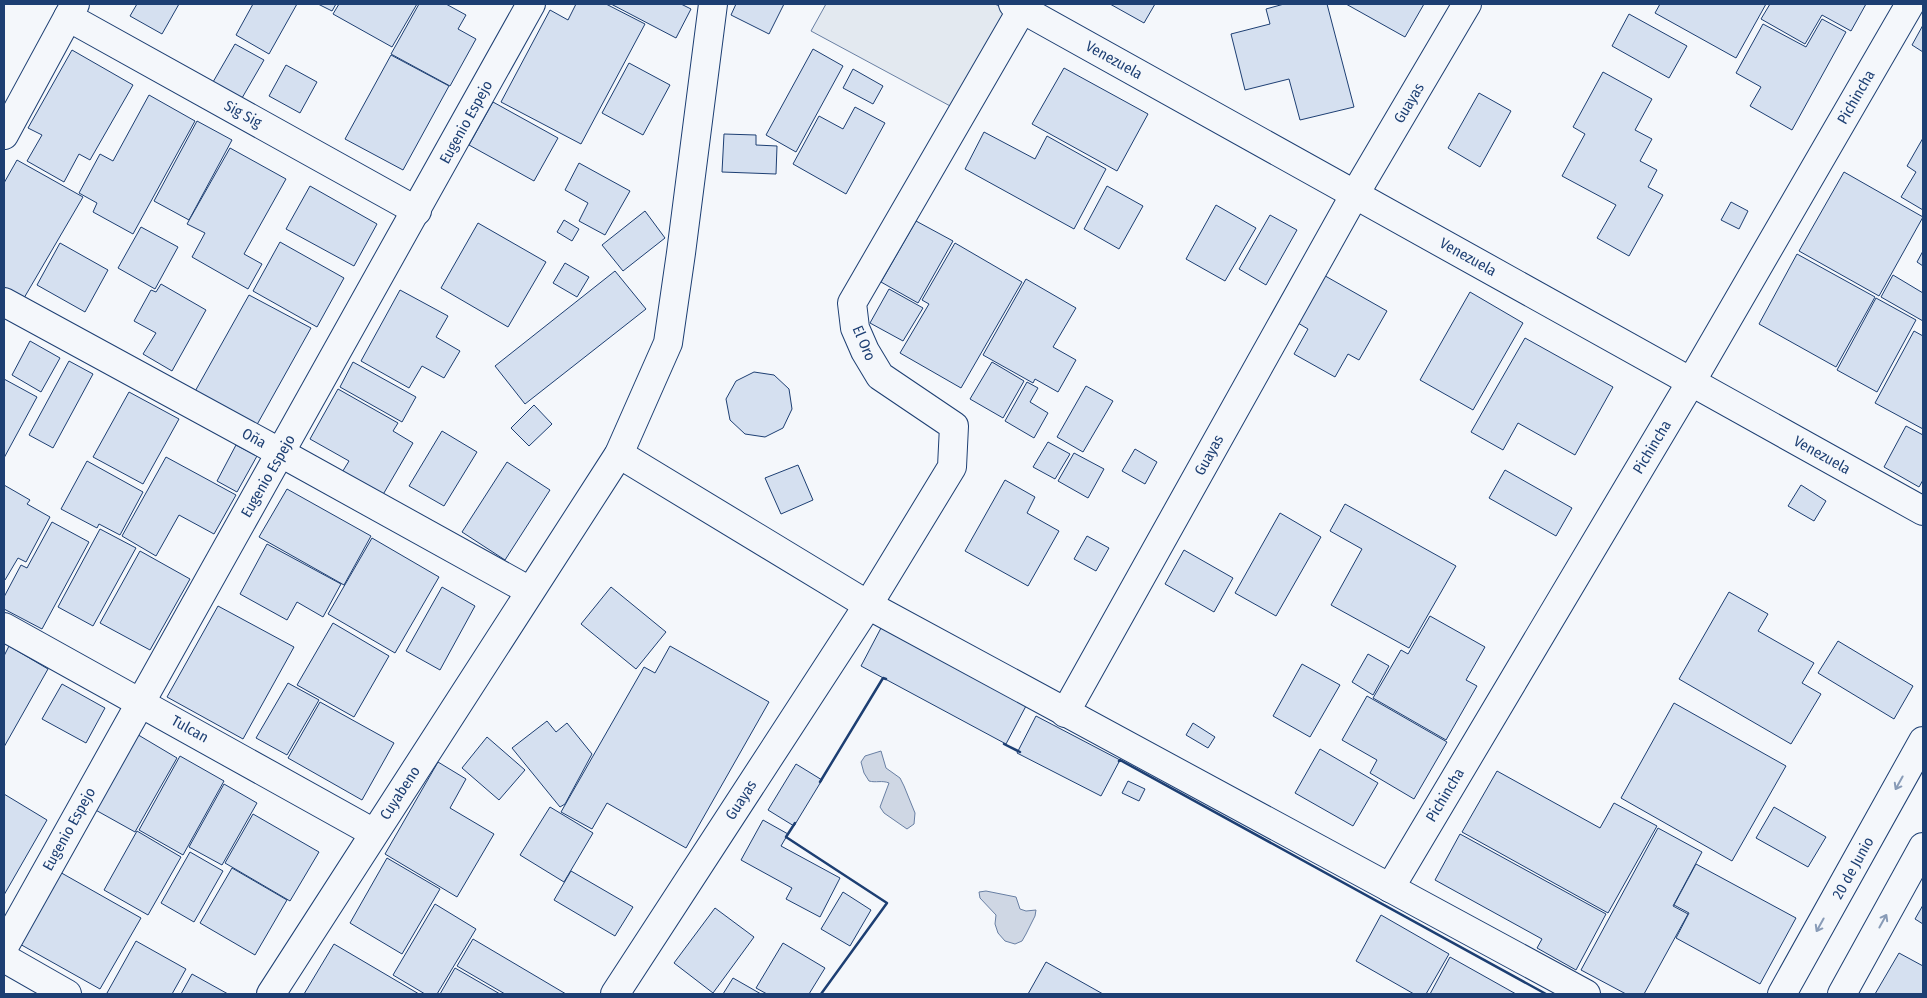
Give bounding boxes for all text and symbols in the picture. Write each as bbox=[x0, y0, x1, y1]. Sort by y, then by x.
street label: Venezuela bbox=[1082, 37, 1146, 83]
street label: Pichincha bbox=[1833, 67, 1879, 127]
street label: Eugenio Espejo bbox=[436, 77, 496, 167]
street label: Guayas bbox=[1390, 80, 1428, 126]
street label: Sig Sig bbox=[221, 96, 265, 132]
street label: Venezuela bbox=[1436, 234, 1500, 280]
street label: El Oro bbox=[849, 323, 879, 363]
street label: Pichincha bbox=[1629, 417, 1675, 477]
street label: Oña bbox=[239, 424, 269, 452]
street label: Eugenio Espejo bbox=[237, 431, 299, 521]
street label: Guayas bbox=[1191, 432, 1227, 478]
street label: Venezuela bbox=[1790, 432, 1854, 478]
street label: Tulcan bbox=[168, 712, 212, 746]
street label: Cuyabeno bbox=[376, 763, 424, 823]
street label: Pichincha bbox=[1422, 765, 1468, 825]
one-way arrow bbox=[1894, 776, 1904, 790]
street label: Guayas bbox=[722, 777, 760, 823]
street label: Eugenio Espejo bbox=[39, 784, 99, 874]
street label: 20 de Junio bbox=[1829, 834, 1878, 902]
one-way arrow bbox=[1878, 914, 1888, 929]
one-way arrow bbox=[1815, 918, 1825, 932]

